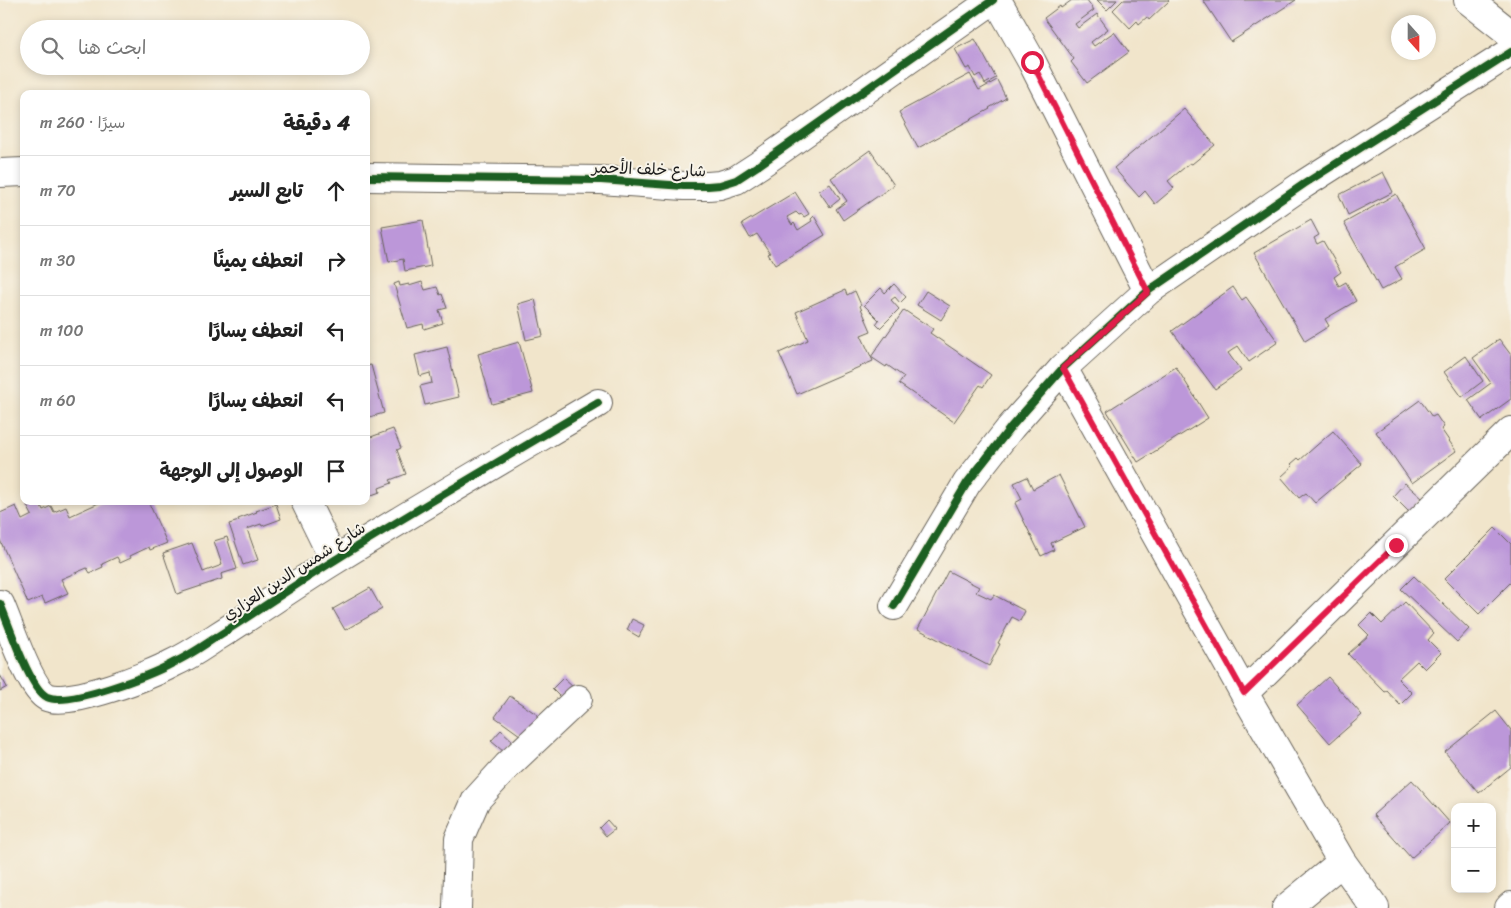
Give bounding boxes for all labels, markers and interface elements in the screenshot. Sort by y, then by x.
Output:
north arrow [1391,15,1436,60]
search box [20,20,370,75]
text: ابحث هنا [78,31,146,64]
icon: search [38,34,66,62]
route start [1021,51,1044,74]
text: 4 دقيقة [283,104,350,142]
text: سيرًا · 260 m [40,108,125,137]
street label: شارع خلف الأحمر [589,152,707,185]
text: تابع السير [230,174,303,207]
text: 70 m [40,176,76,205]
icon: ahead [322,177,350,205]
text: انعطف يمينًا [213,244,303,277]
text: 30 m [40,246,75,275]
icon: right [322,247,350,275]
text: انعطف يسارًا [208,314,303,347]
text: 100 m [40,316,84,345]
icon: left [322,317,350,345]
text: انعطف يسارًا [208,384,303,417]
text: 60 m [40,386,76,415]
icon: left [322,387,350,415]
text: الوصول إلى الوجهة [160,454,303,487]
icon: arrive [322,457,350,485]
street label: شارع شمس الدين العزاري [217,514,371,628]
route end [1385,534,1408,557]
map controls [1451,803,1496,893]
button: + [1451,803,1496,848]
button: − [1451,848,1496,893]

